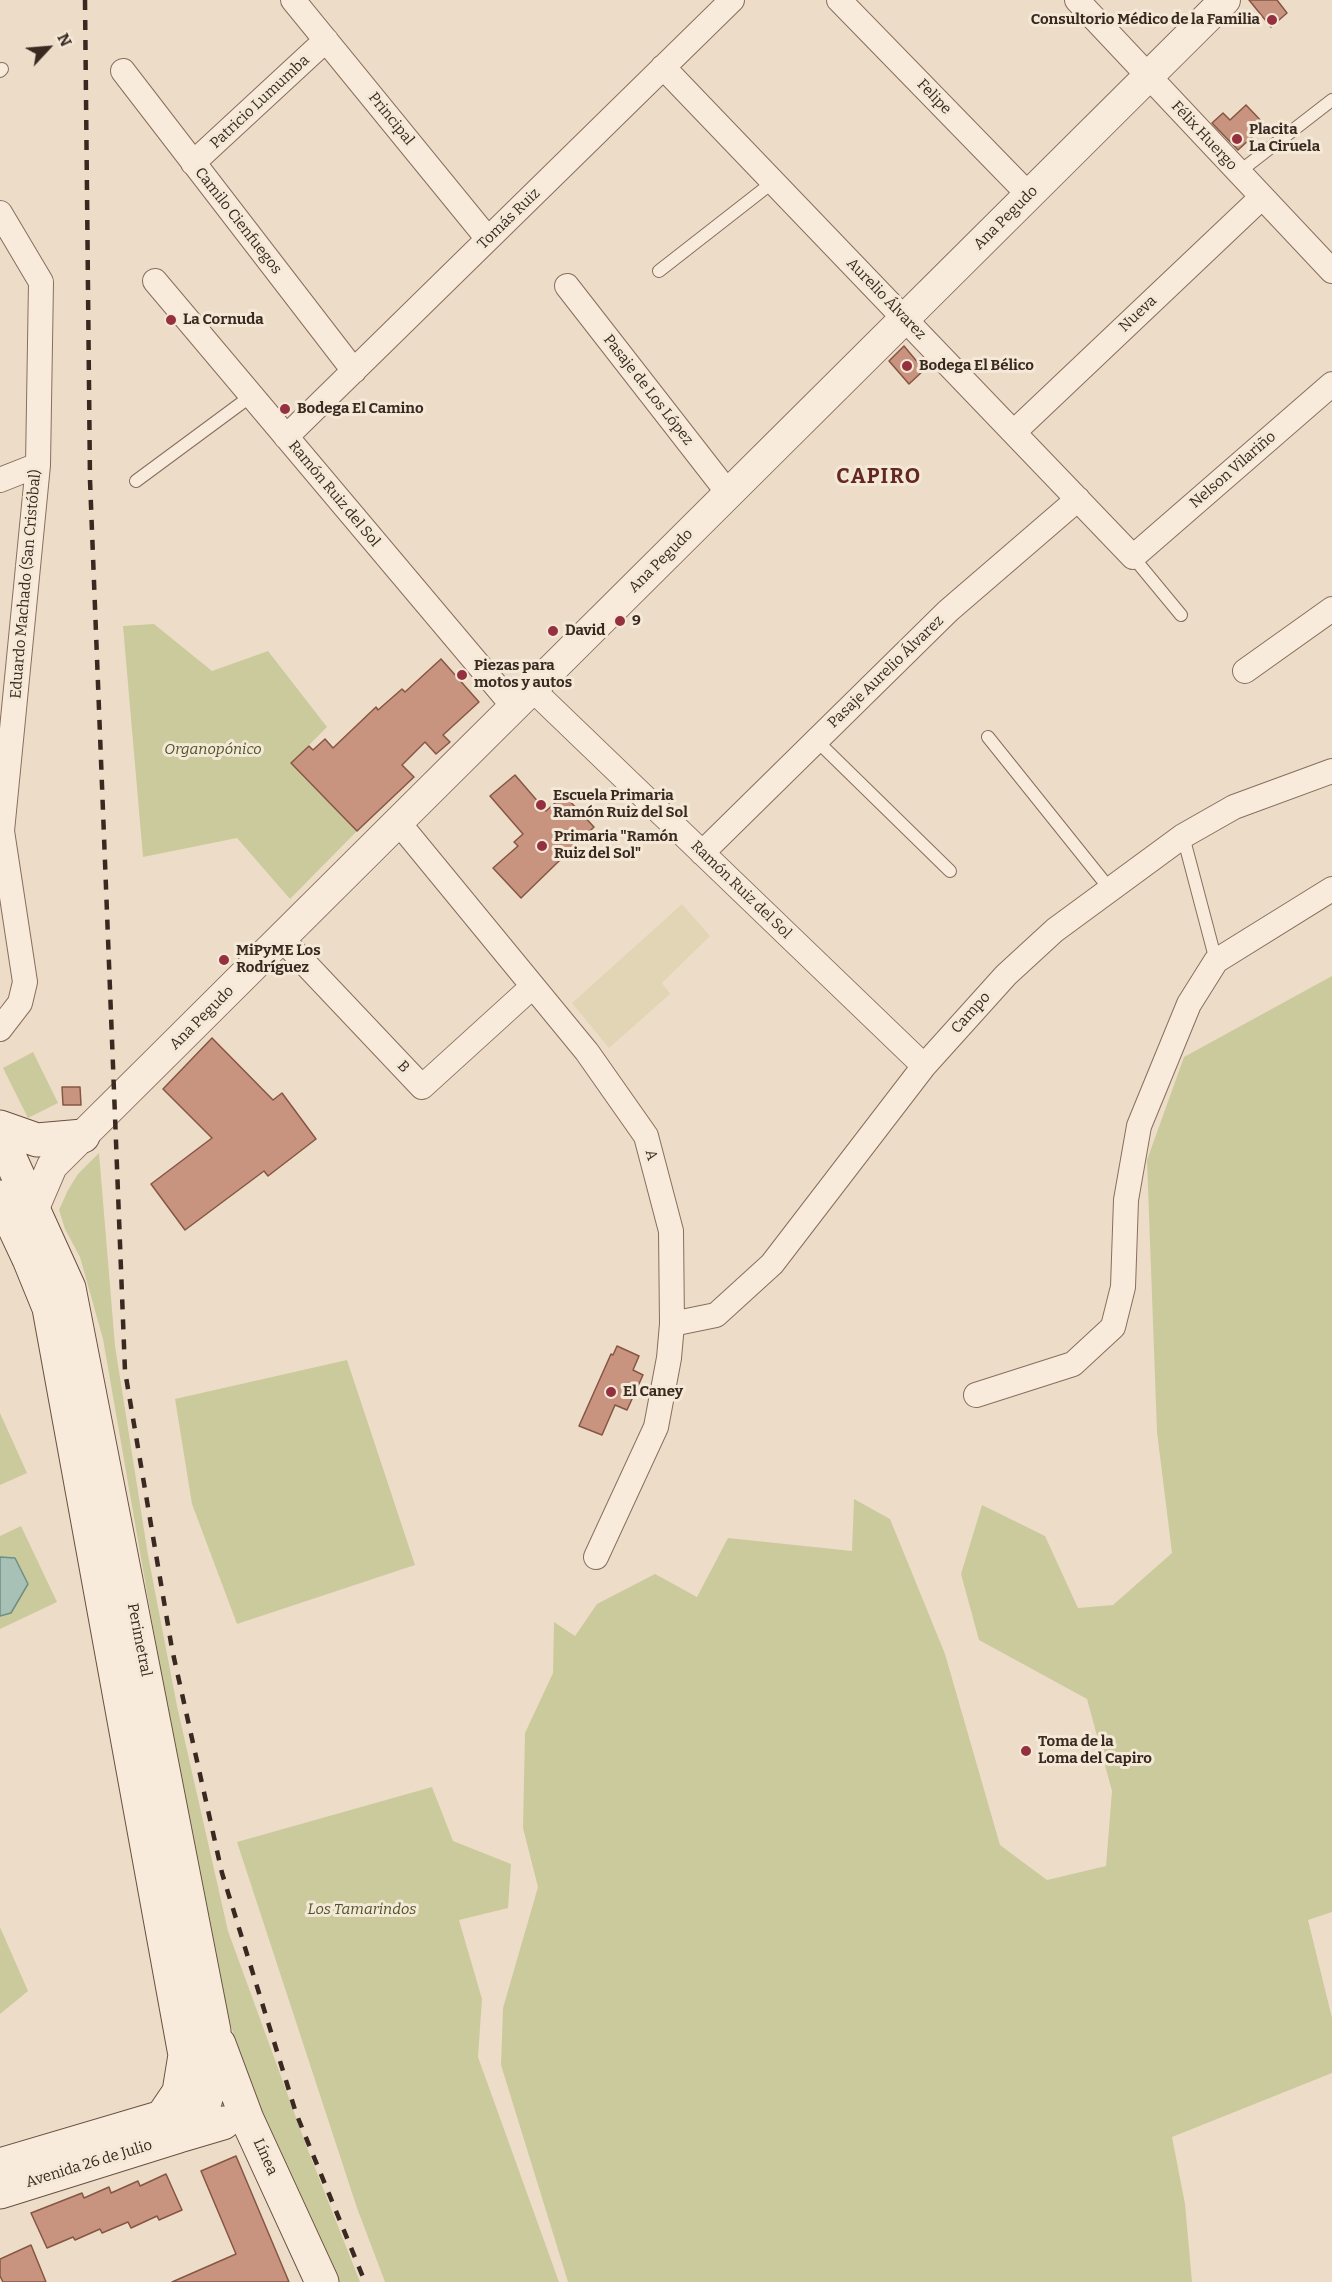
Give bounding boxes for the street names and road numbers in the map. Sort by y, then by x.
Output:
street label: Patricio Lumumba [207,51,313,153]
street label: Felipe [913,76,955,118]
street label: Principal [364,89,418,149]
street label: Félix Huergo [1167,98,1241,174]
street label: Camilo Cienfuegos [191,164,285,278]
street label: Ana Pegudo [970,182,1042,254]
street label: Tomás Ruiz [474,185,544,253]
street label: Aurelio Álvarez [843,254,929,344]
street label: Nueva [1115,292,1161,336]
street label: Pasaje de Los López [599,331,697,449]
street label: Nelson Vilariño [1186,428,1280,512]
street label: Ramón Ruiz del Sol [284,437,384,551]
street label: Eduardo Machado (San Cristóbal) [7,469,45,699]
street label: Ana Pegudo [625,525,697,597]
street label: Pasaje Aurelio Álvarez [824,612,948,732]
street label: Ramón Ruiz del Sol [687,837,795,943]
street label: Ana Pegudo [166,982,238,1054]
street label: Campo [948,989,994,1037]
street label: B [393,1057,413,1077]
street label: A [641,1148,661,1162]
street label: Perimetral [123,1602,155,1678]
street label: Avenida 26 de Julio [24,2136,154,2192]
street label: Línea [249,2136,281,2178]

